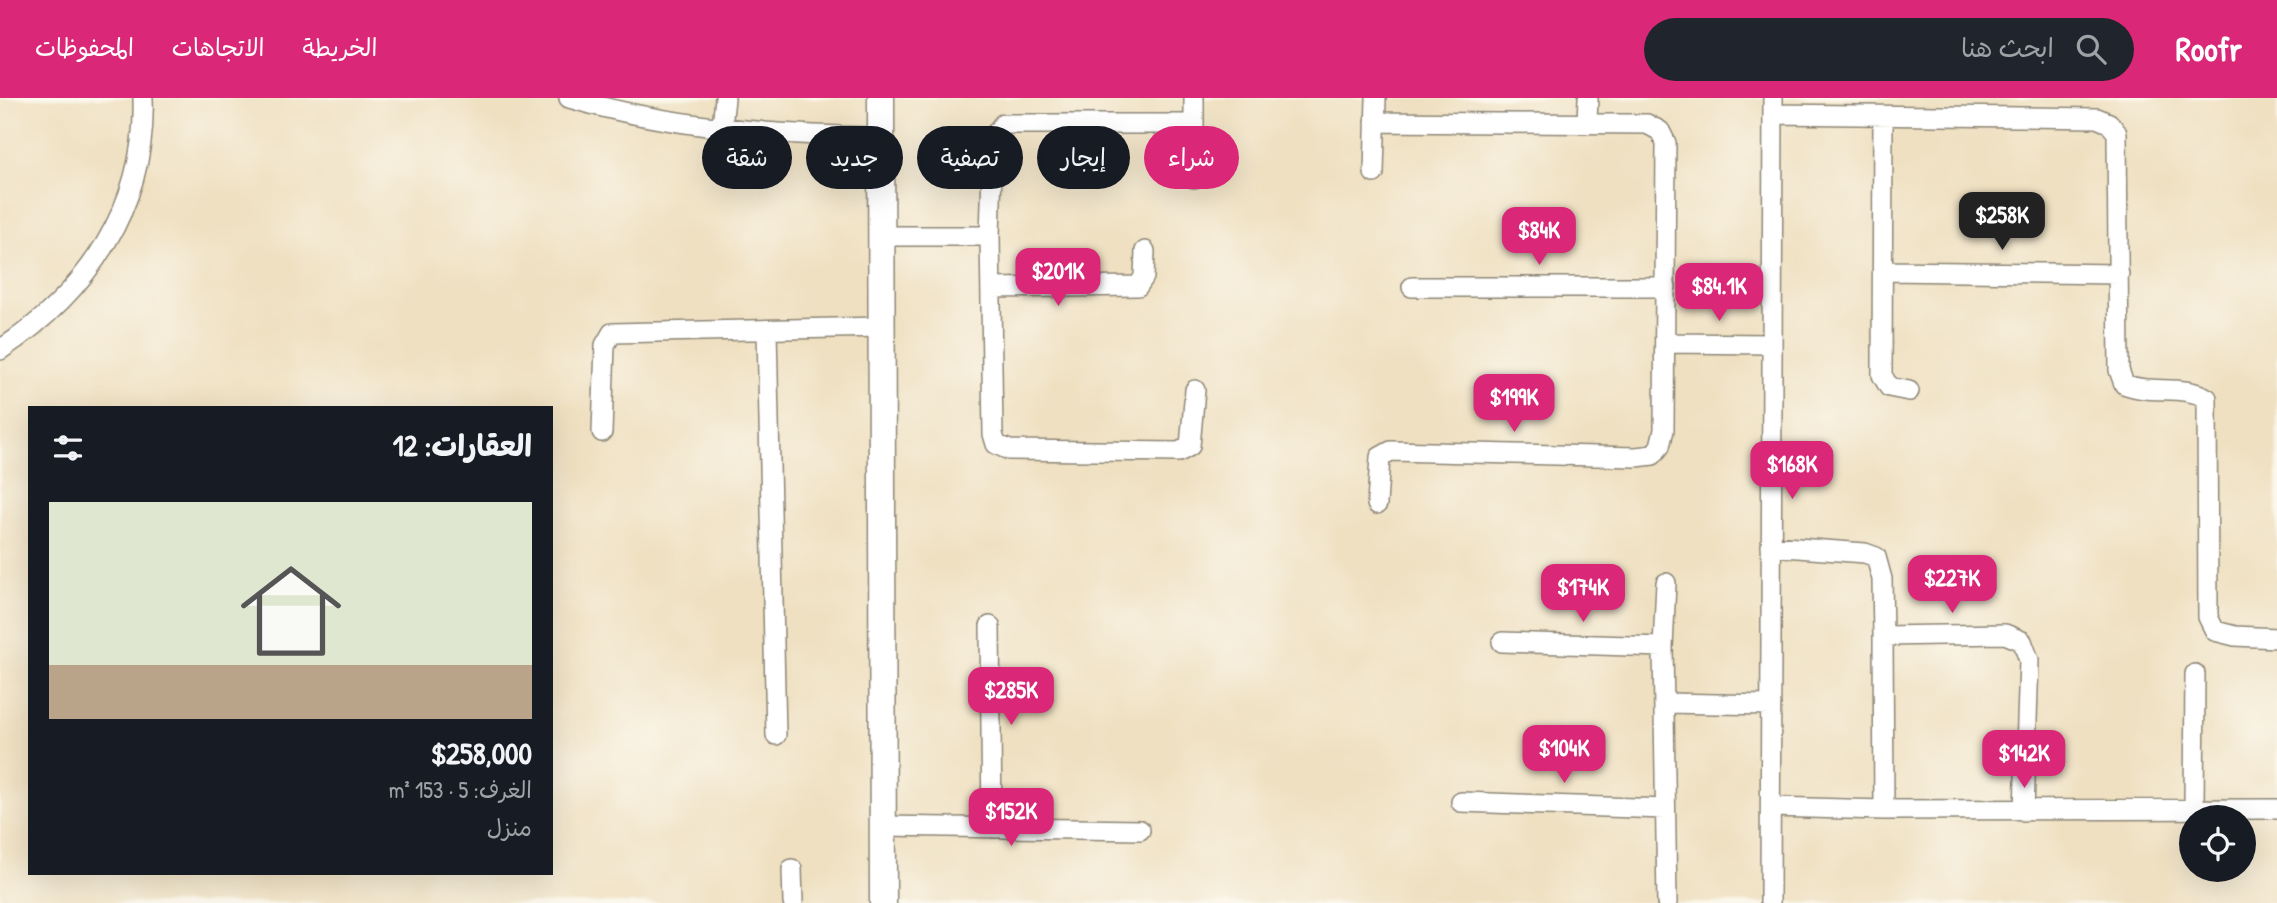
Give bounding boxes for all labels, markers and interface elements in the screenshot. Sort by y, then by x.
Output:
search box [1644,18,2134,81]
text: Roofr [2176,27,2242,71]
text: ابحث هنا [1961,30,2054,65]
icon: search [2072,30,2110,68]
text: المحفوظات [35,31,134,63]
text: الاتجاهات [172,31,265,63]
text: الخريطة [303,31,377,63]
chip: شقة [702,126,792,189]
chip: جديد [806,126,903,189]
chip: تصفية [917,126,1023,189]
chip: إيجار [1037,126,1130,189]
chip: شراء [1144,126,1239,189]
pin: $258K [1953,192,2051,252]
text: $258K [1975,199,2029,230]
pin: $84K [1498,208,1580,267]
text: $84K [1518,214,1560,245]
pin: $201K [1009,248,1107,308]
text: $201K [1031,255,1085,286]
pin: $84.1K [1662,264,1776,323]
text: $84.1K [1691,270,1747,301]
pin: $199K [1465,374,1563,434]
text: $199K [1490,381,1538,412]
text: العقارات: 12 [393,425,532,465]
icon: filters [49,429,87,467]
pin: $168K [1743,442,1841,501]
text: $168K [1766,448,1818,479]
icon: home [228,548,354,674]
pin: $227K [1903,556,2001,615]
text: $227K [1924,562,1980,593]
pin: $174K [1534,564,1632,624]
text: $174K [1557,571,1609,602]
pin: $285K [962,668,1060,727]
text: $285K [984,674,1038,705]
pin: $104K [1515,726,1613,785]
pin: $142K [1975,730,2073,790]
text: $104K [1539,732,1589,763]
text: $258,000 [431,733,532,773]
text: $142K [1998,737,2050,768]
text: الغرف: 5 · 153 m² [389,774,532,805]
pin: $152K [962,788,1060,848]
text: $152K [985,795,1037,826]
map controls [2179,805,2256,882]
button: locate [2179,805,2256,882]
text: منزل [487,812,532,843]

